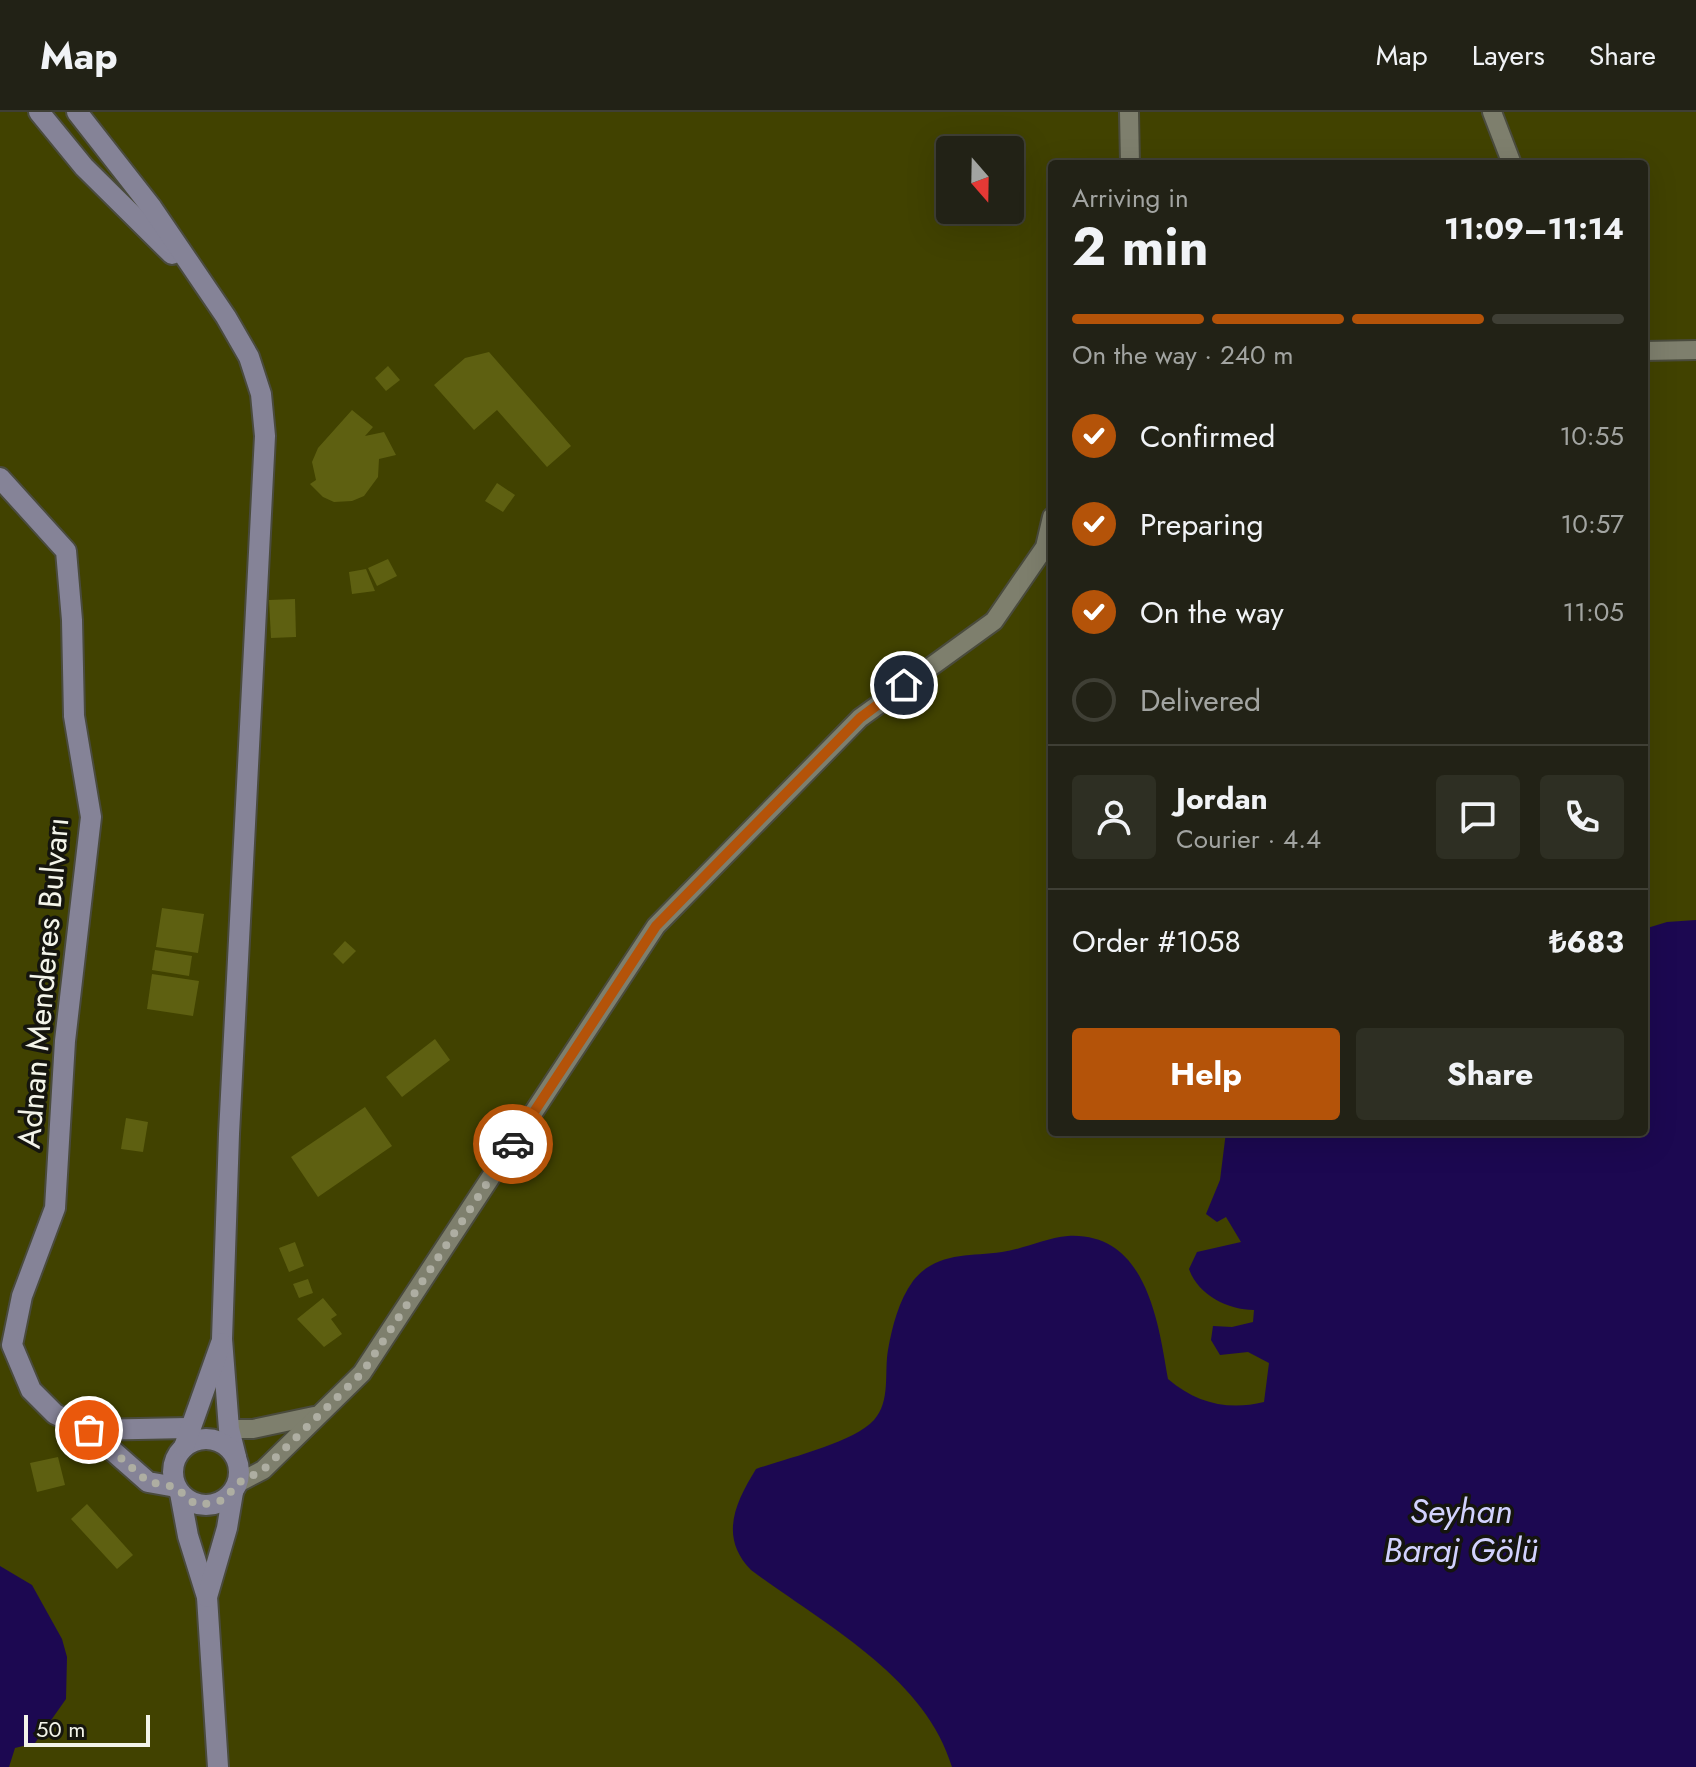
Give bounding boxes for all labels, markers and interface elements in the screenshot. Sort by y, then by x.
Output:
text: Map [40,28,118,83]
text: Map [1376,35,1428,76]
text: Layers [1472,35,1545,76]
text: Share [1589,35,1656,76]
north arrow [936,136,1024,224]
map controls [936,136,1024,224]
text: Arriving in [1072,179,1189,217]
text: 11:09–11:14 [1444,207,1624,250]
text: 2 min [1072,209,1209,285]
text: On the way · 240 m [1072,336,1294,374]
icon: check [1072,414,1116,458]
text: Confirmed [1140,415,1275,458]
text: 10:55 [1560,417,1624,455]
icon: check [1072,502,1116,546]
text: Preparing [1140,503,1264,546]
text: 10:57 [1561,505,1624,543]
icon: check [1072,590,1116,634]
text: On the way [1140,591,1284,634]
text: 11:05 [1563,593,1624,631]
pin [870,651,938,719]
icon: home [882,663,926,707]
text: Delivered [1140,679,1261,722]
button: person [1072,775,1156,859]
button: chat [1436,775,1520,859]
button: phone [1540,775,1624,859]
text: Jordan [1176,777,1268,820]
street label: Adnan Menderes Bulvarı [6,816,80,1150]
text: Courier · 4.4 [1176,820,1321,858]
text: Order #1058 [1072,920,1241,963]
text: ₺683 [1549,920,1624,963]
button: Help [1072,1028,1340,1120]
button: Share [1356,1028,1624,1120]
courier [473,1104,553,1184]
icon: car [491,1122,535,1166]
pin [55,1396,123,1464]
icon: bag [67,1408,111,1452]
water label: Seyhan Baraj Gölü [1384,1487,1538,1575]
scale bar [24,1711,150,1747]
text: 50 m [36,1713,85,1745]

